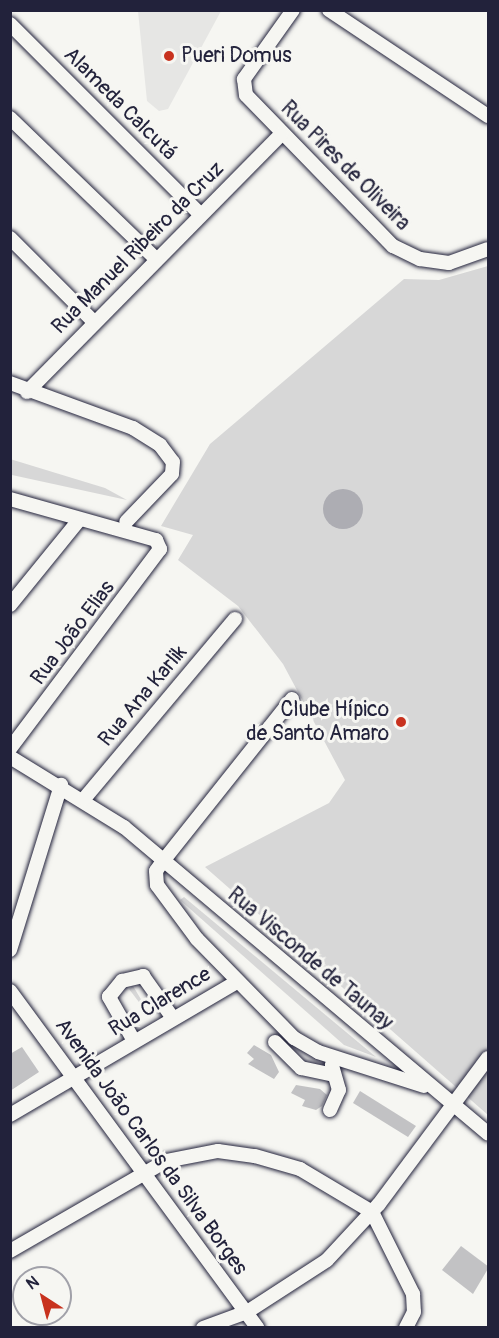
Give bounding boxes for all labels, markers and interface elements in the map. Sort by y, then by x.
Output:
street label: Alameda Calcutá [58,42,182,166]
place label: Pueri Domus [181,43,292,69]
marker: Pueri Domus [162,49,176,63]
street label: Rua Pires de Oliveira [275,96,415,236]
street label: Rua Manuel Ribeiro da Cruz [47,157,229,339]
street label: Rua João Elias [26,576,120,690]
street label: Rua Ana Karlik [93,640,193,752]
place label: Clube Hípico de Santo Amaro [246,697,389,747]
marker: Clube Hípico de Santo Amaro [394,715,408,729]
street label: Rua Visconde de Taunay [222,882,398,1036]
street label: Rua Clarence [104,962,216,1042]
street label: Avenida João Carlos da Silva Borges [49,1014,253,1280]
north arrow [12,1266,72,1326]
text: N [22,1272,43,1294]

